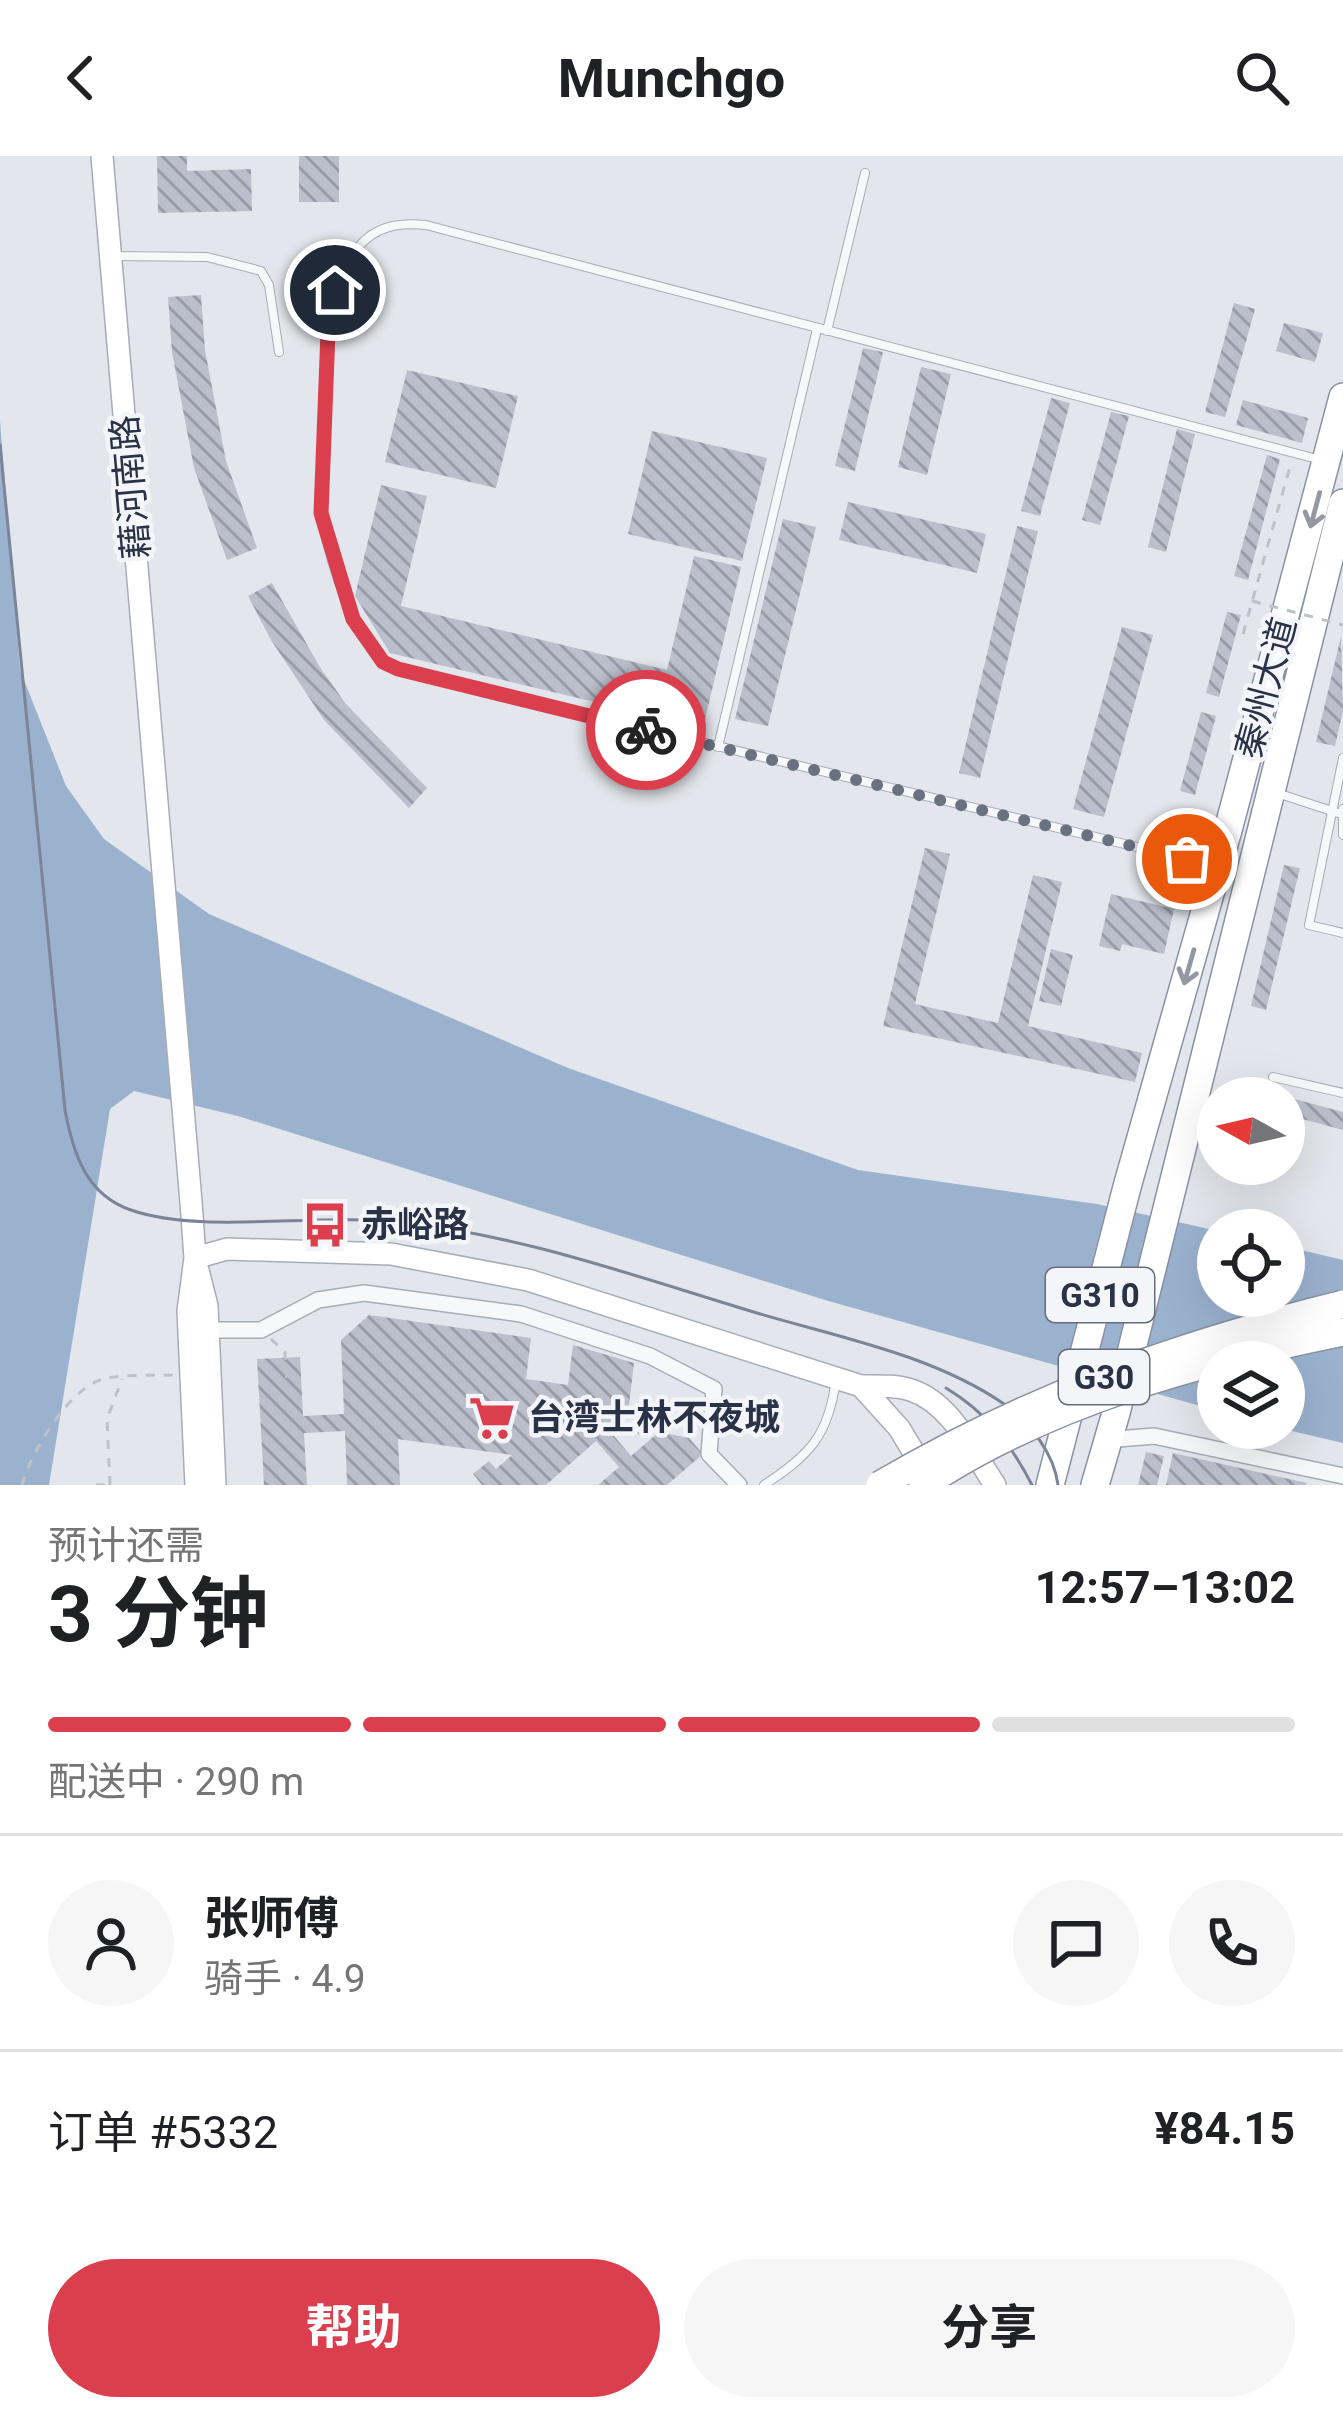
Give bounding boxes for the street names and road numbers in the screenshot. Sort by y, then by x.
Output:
street label: 藉河南路 [104,413,158,561]
street label: 秦州大道 [1227,613,1305,763]
road number: G310 [1046,1268,1154,1322]
road number: G30 [1059,1350,1149,1404]

